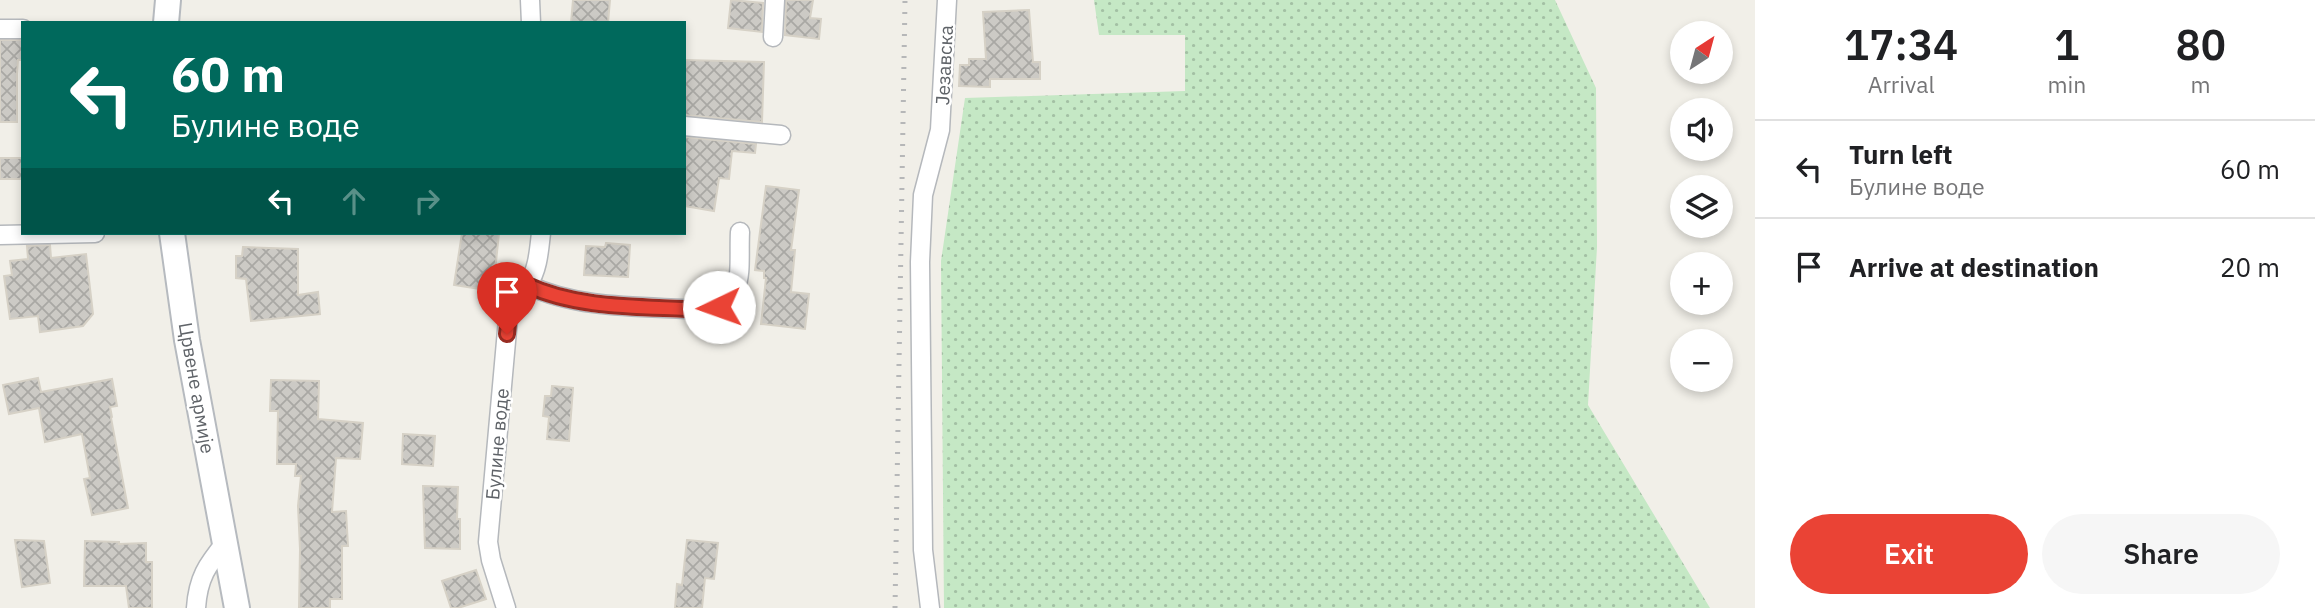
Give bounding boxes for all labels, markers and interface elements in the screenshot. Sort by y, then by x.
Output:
text: 17:34 [1844,17,1958,72]
text: 1 [2054,17,2079,72]
text: 80 [2175,17,2226,72]
north arrow [1670,21,1732,84]
map controls [1670,21,1733,392]
street label: Језавска [930,24,958,106]
text: 60 m [171,42,285,105]
icon: left [56,49,147,140]
text: Arrival [1868,69,1935,99]
text: min [2047,69,2086,99]
text: m [2191,69,2211,99]
button: sound [1670,98,1733,161]
text: Булине воде [171,104,360,146]
text: Turn left [1849,137,1952,171]
icon: left [1790,150,1828,188]
text: 60 m [2220,152,2280,186]
text: Булине воде [1849,171,1985,201]
button: layers [1670,175,1733,238]
icon: left [262,182,300,220]
icon: ahead [335,182,373,220]
icon: right [408,182,446,220]
icon: arrive [1790,248,1828,286]
text: Arrive at destination [1849,250,2099,284]
text: 20 m [2220,250,2280,284]
button: + [1670,252,1733,315]
pin [477,262,537,334]
position arrow [682,270,756,344]
icon: arrive [488,273,526,311]
street label: Црвене армије [174,321,220,455]
button: − [1670,329,1733,392]
street label: Булине воде [480,387,514,501]
button: Exit [1790,514,2028,594]
button: Share [2042,514,2280,594]

